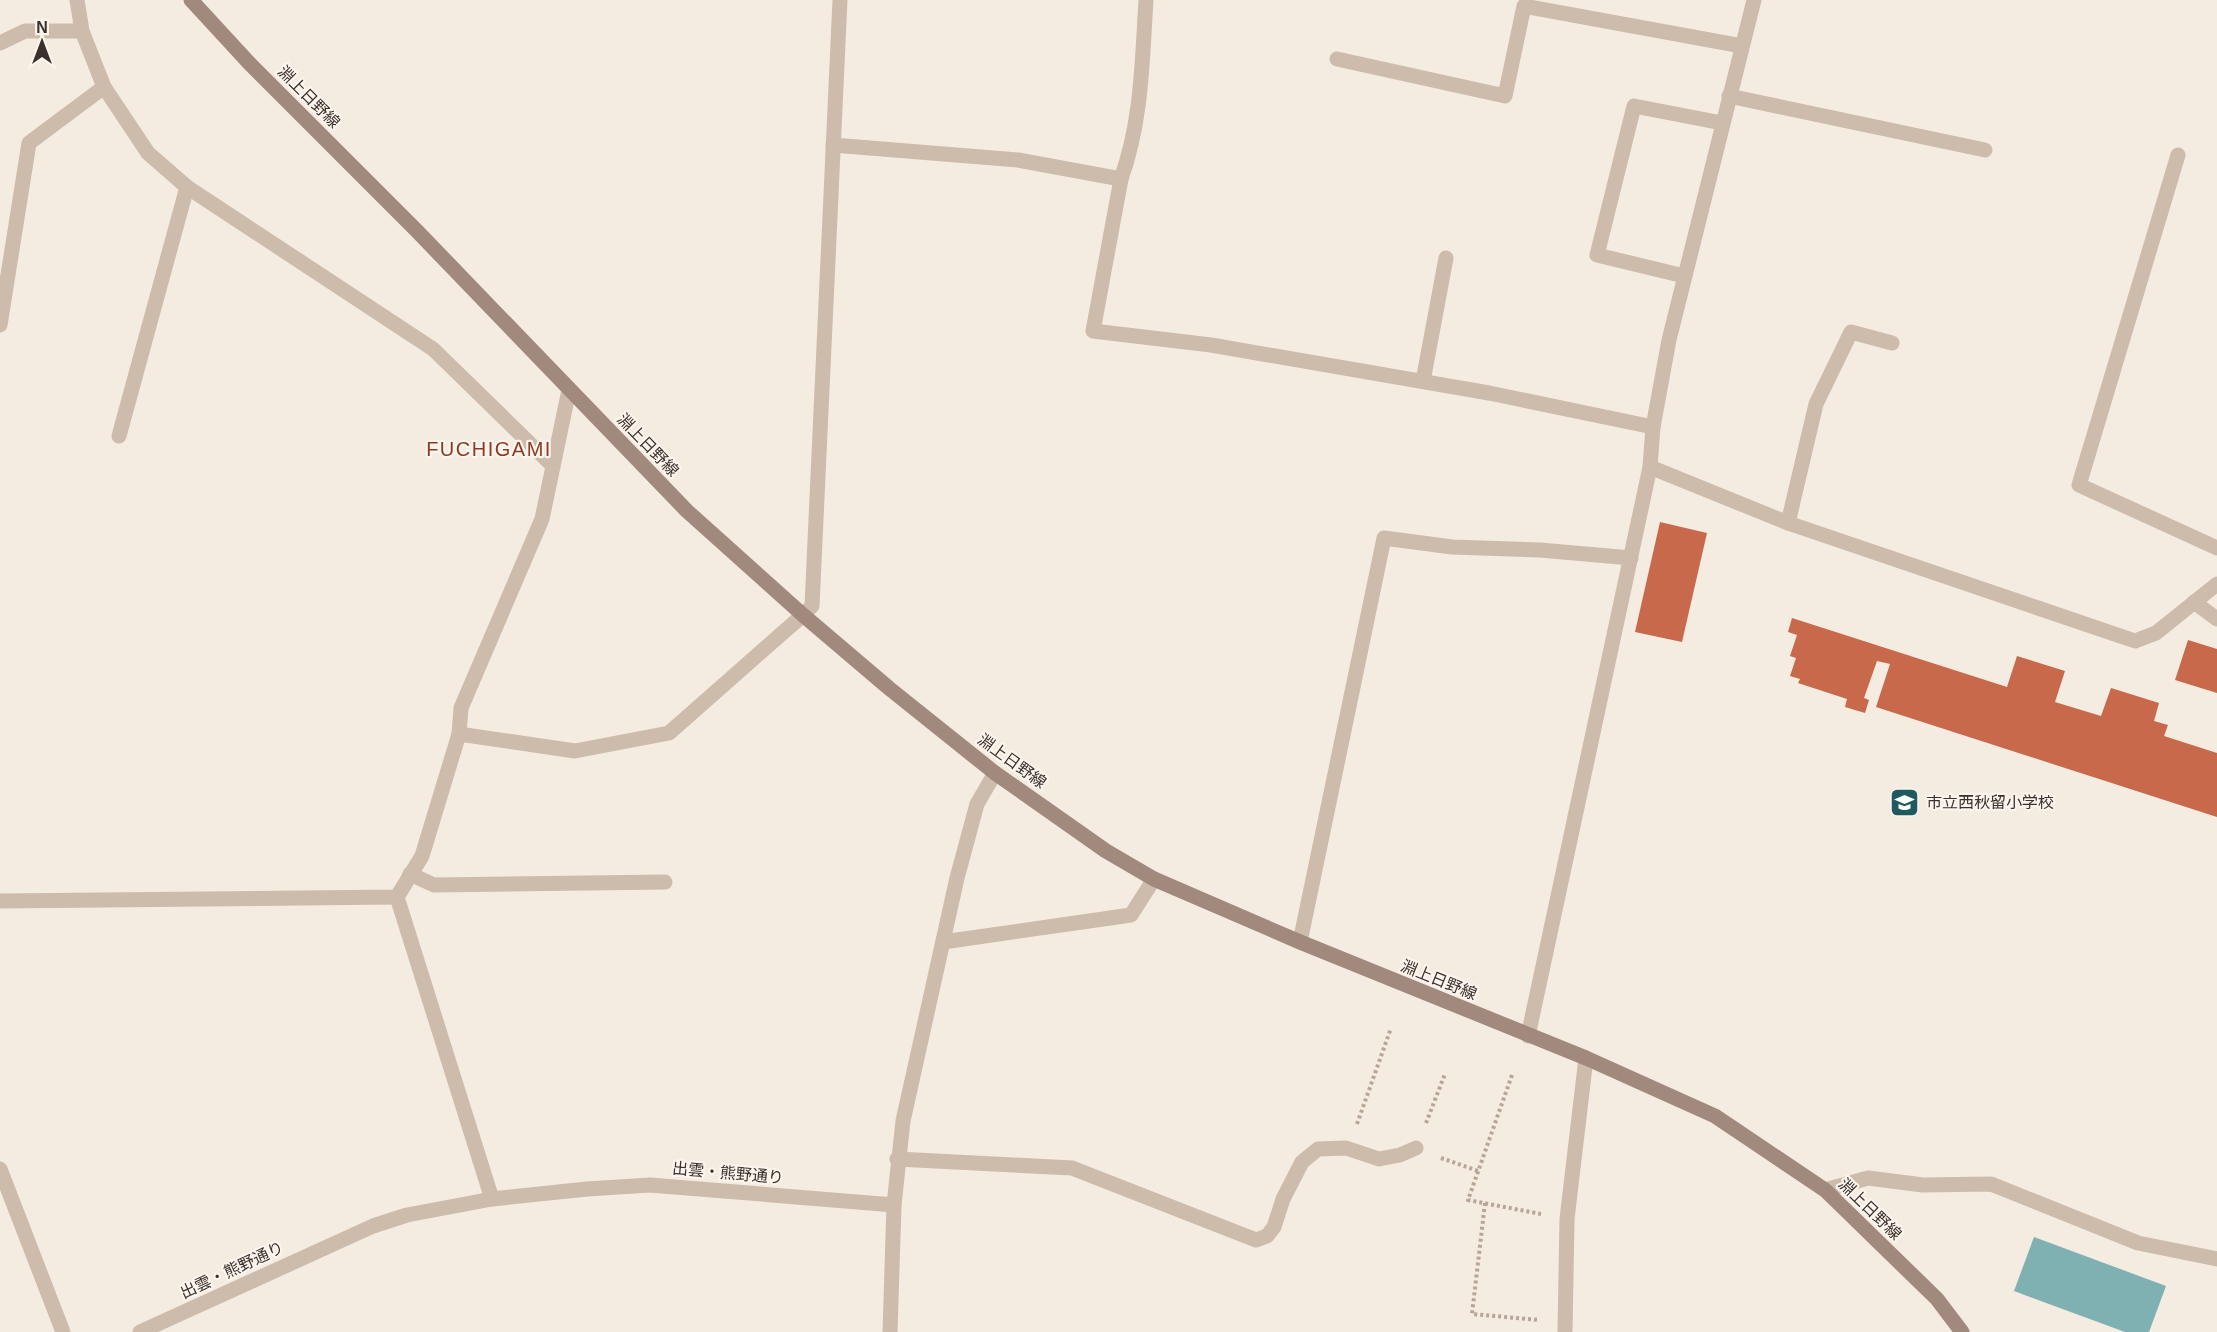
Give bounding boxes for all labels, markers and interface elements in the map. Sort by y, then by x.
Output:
north arrow [12,12,72,72]
text: N [36,19,48,36]
street label: 淵上日野線 [275,63,343,131]
street label: 淵上日野線 [614,410,682,480]
district label: FUCHIGAMI [426,438,552,460]
street label: 淵上日野線 [975,731,1049,791]
school or university icon: 市立西秋留小学校 [1889,786,1921,818]
place label: 市立西秋留小学校 [1926,794,2054,811]
street label: 淵上日野線 [1399,957,1479,1003]
street label: 出雲・熊野通り [671,1160,785,1186]
street label: 淵上日野線 [1835,1175,1905,1243]
street label: 出雲・熊野通り [178,1239,286,1301]

